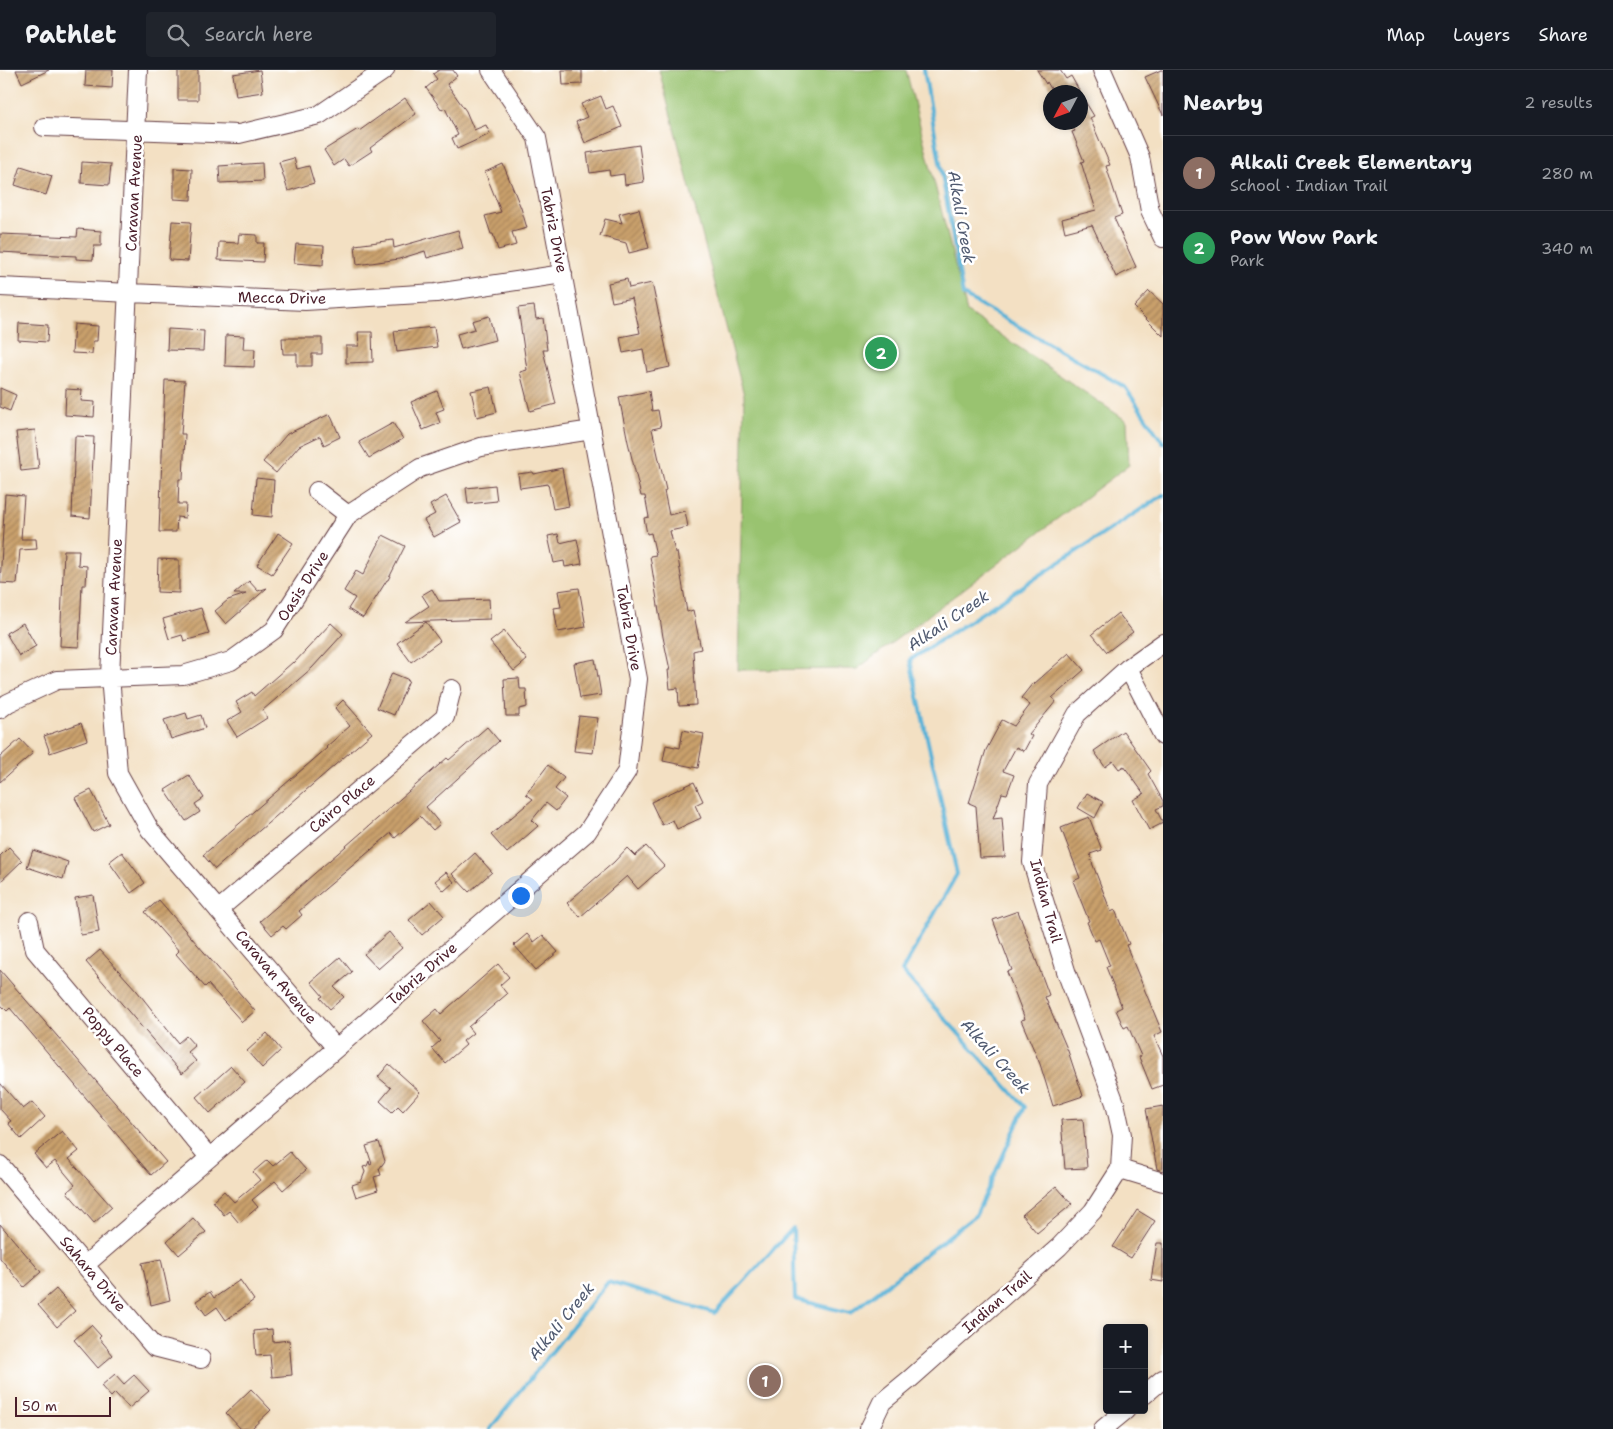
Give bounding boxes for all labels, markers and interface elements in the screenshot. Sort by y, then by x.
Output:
search box [146,12,496,57]
text: Pathlet [25,19,116,51]
icon: search [164,21,192,49]
text: Search here [204,22,313,47]
text: Map [1387,23,1425,47]
text: Layers [1453,23,1510,47]
text: Share [1538,23,1588,47]
north arrow [1043,85,1088,130]
text: Nearby [1183,89,1263,117]
text: 2 results [1524,92,1593,113]
street label: Caravan Avenue [121,134,147,252]
text: Alkali Creek Elementary [1230,150,1472,175]
text: 1 [1195,163,1203,184]
text: 280 m [1541,163,1593,184]
water label: Alkali Creek [943,169,980,265]
text: School · Indian Trail [1230,175,1388,196]
street label: Tabriz Drive [536,185,572,275]
text: Pow Wow Park [1230,225,1378,250]
text: 2 [1193,238,1205,259]
text: 340 m [1541,238,1593,259]
text: Park [1230,250,1264,271]
street label: Mecca Drive [238,287,326,309]
pin: 2 [865,334,897,372]
street label: Caravan Avenue [101,538,127,656]
street label: Oasis Drive [273,547,333,625]
street label: Tabriz Drive [612,584,646,672]
water label: Alkali Creek [903,585,993,655]
street label: Cairo Place [305,770,379,838]
street label: Indian Trail [1025,857,1067,946]
your location [508,883,534,909]
street label: Caravan Avenue [231,926,321,1028]
street label: Tabriz Drive [383,938,461,1010]
street label: Poppy Place [78,1003,148,1081]
water label: Alkali Creek [956,1014,1035,1098]
street label: Sahara Drive [55,1232,131,1316]
street label: Indian Trail [958,1266,1036,1338]
water label: Alkali Creek [524,1278,599,1364]
map controls [1103,1324,1148,1414]
button: + [1103,1324,1148,1369]
pin: 1 [749,1362,781,1400]
button: − [1103,1369,1148,1414]
scale bar [15,1394,111,1417]
text: 50 m [22,1397,57,1415]

